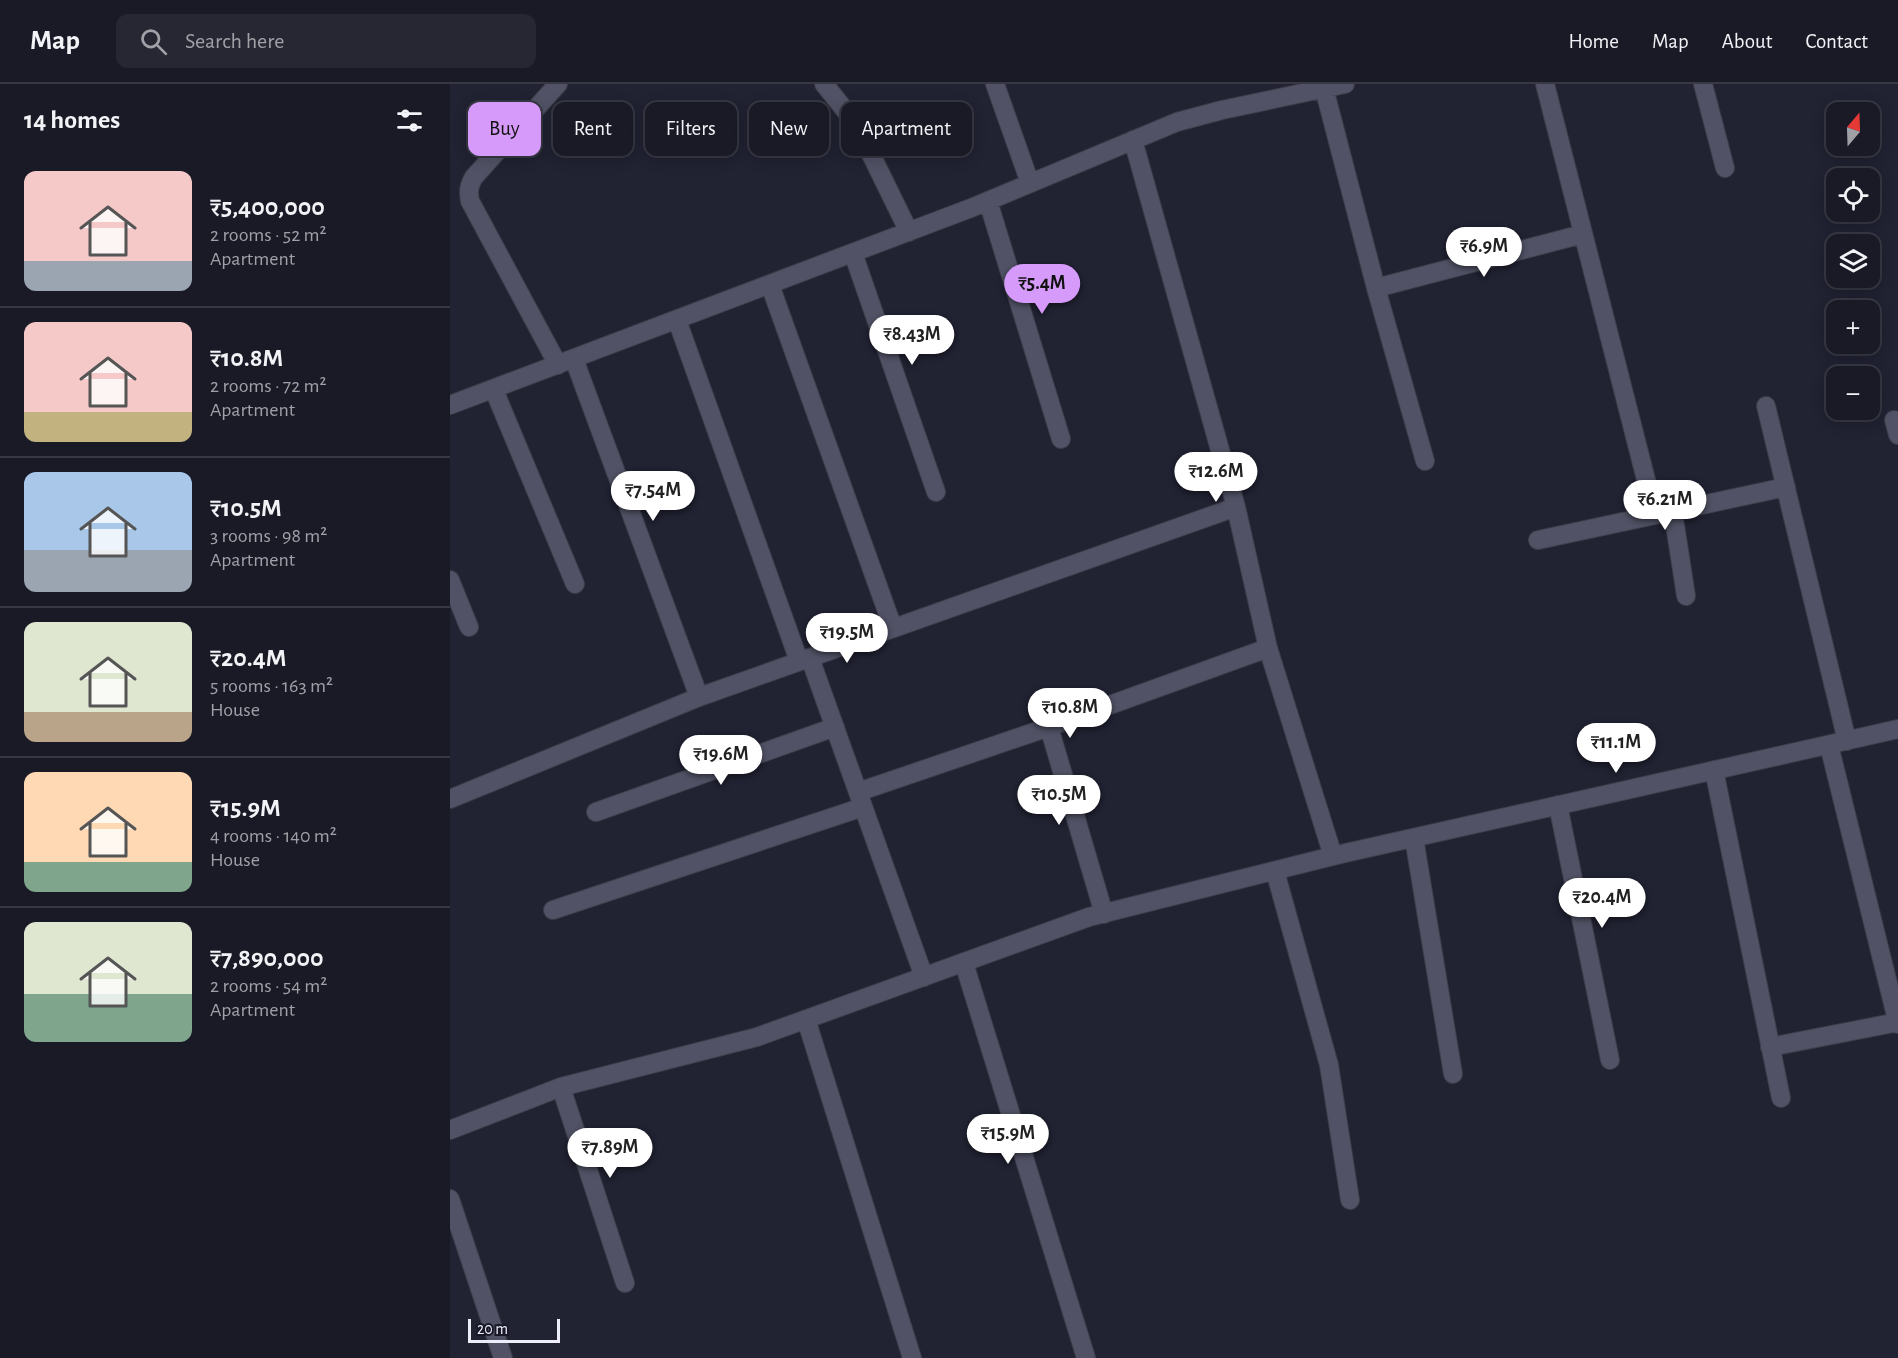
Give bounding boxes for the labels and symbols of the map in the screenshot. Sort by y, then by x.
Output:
north arrow [1826,102,1880,156]
pin: ₹6.9M [1442,227,1526,278]
pin: ₹5.4M [1000,264,1084,315]
pin: ₹8.43M [863,315,961,366]
pin: ₹12.6M [1167,452,1265,503]
pin: ₹7.54M [604,471,702,522]
pin: ₹6.21M [1616,480,1714,531]
pin: ₹19.5M [798,613,896,664]
pin: ₹10.8M [1021,688,1119,739]
pin: ₹11.1M [1567,723,1665,774]
pin: ₹19.6M [672,735,770,786]
pin: ₹10.5M [1010,775,1108,826]
pin: ₹20.4M [1553,878,1651,929]
pin: ₹15.9M [959,1114,1057,1165]
pin: ₹7.89M [561,1128,659,1179]
scale bar [468,1316,560,1344]

